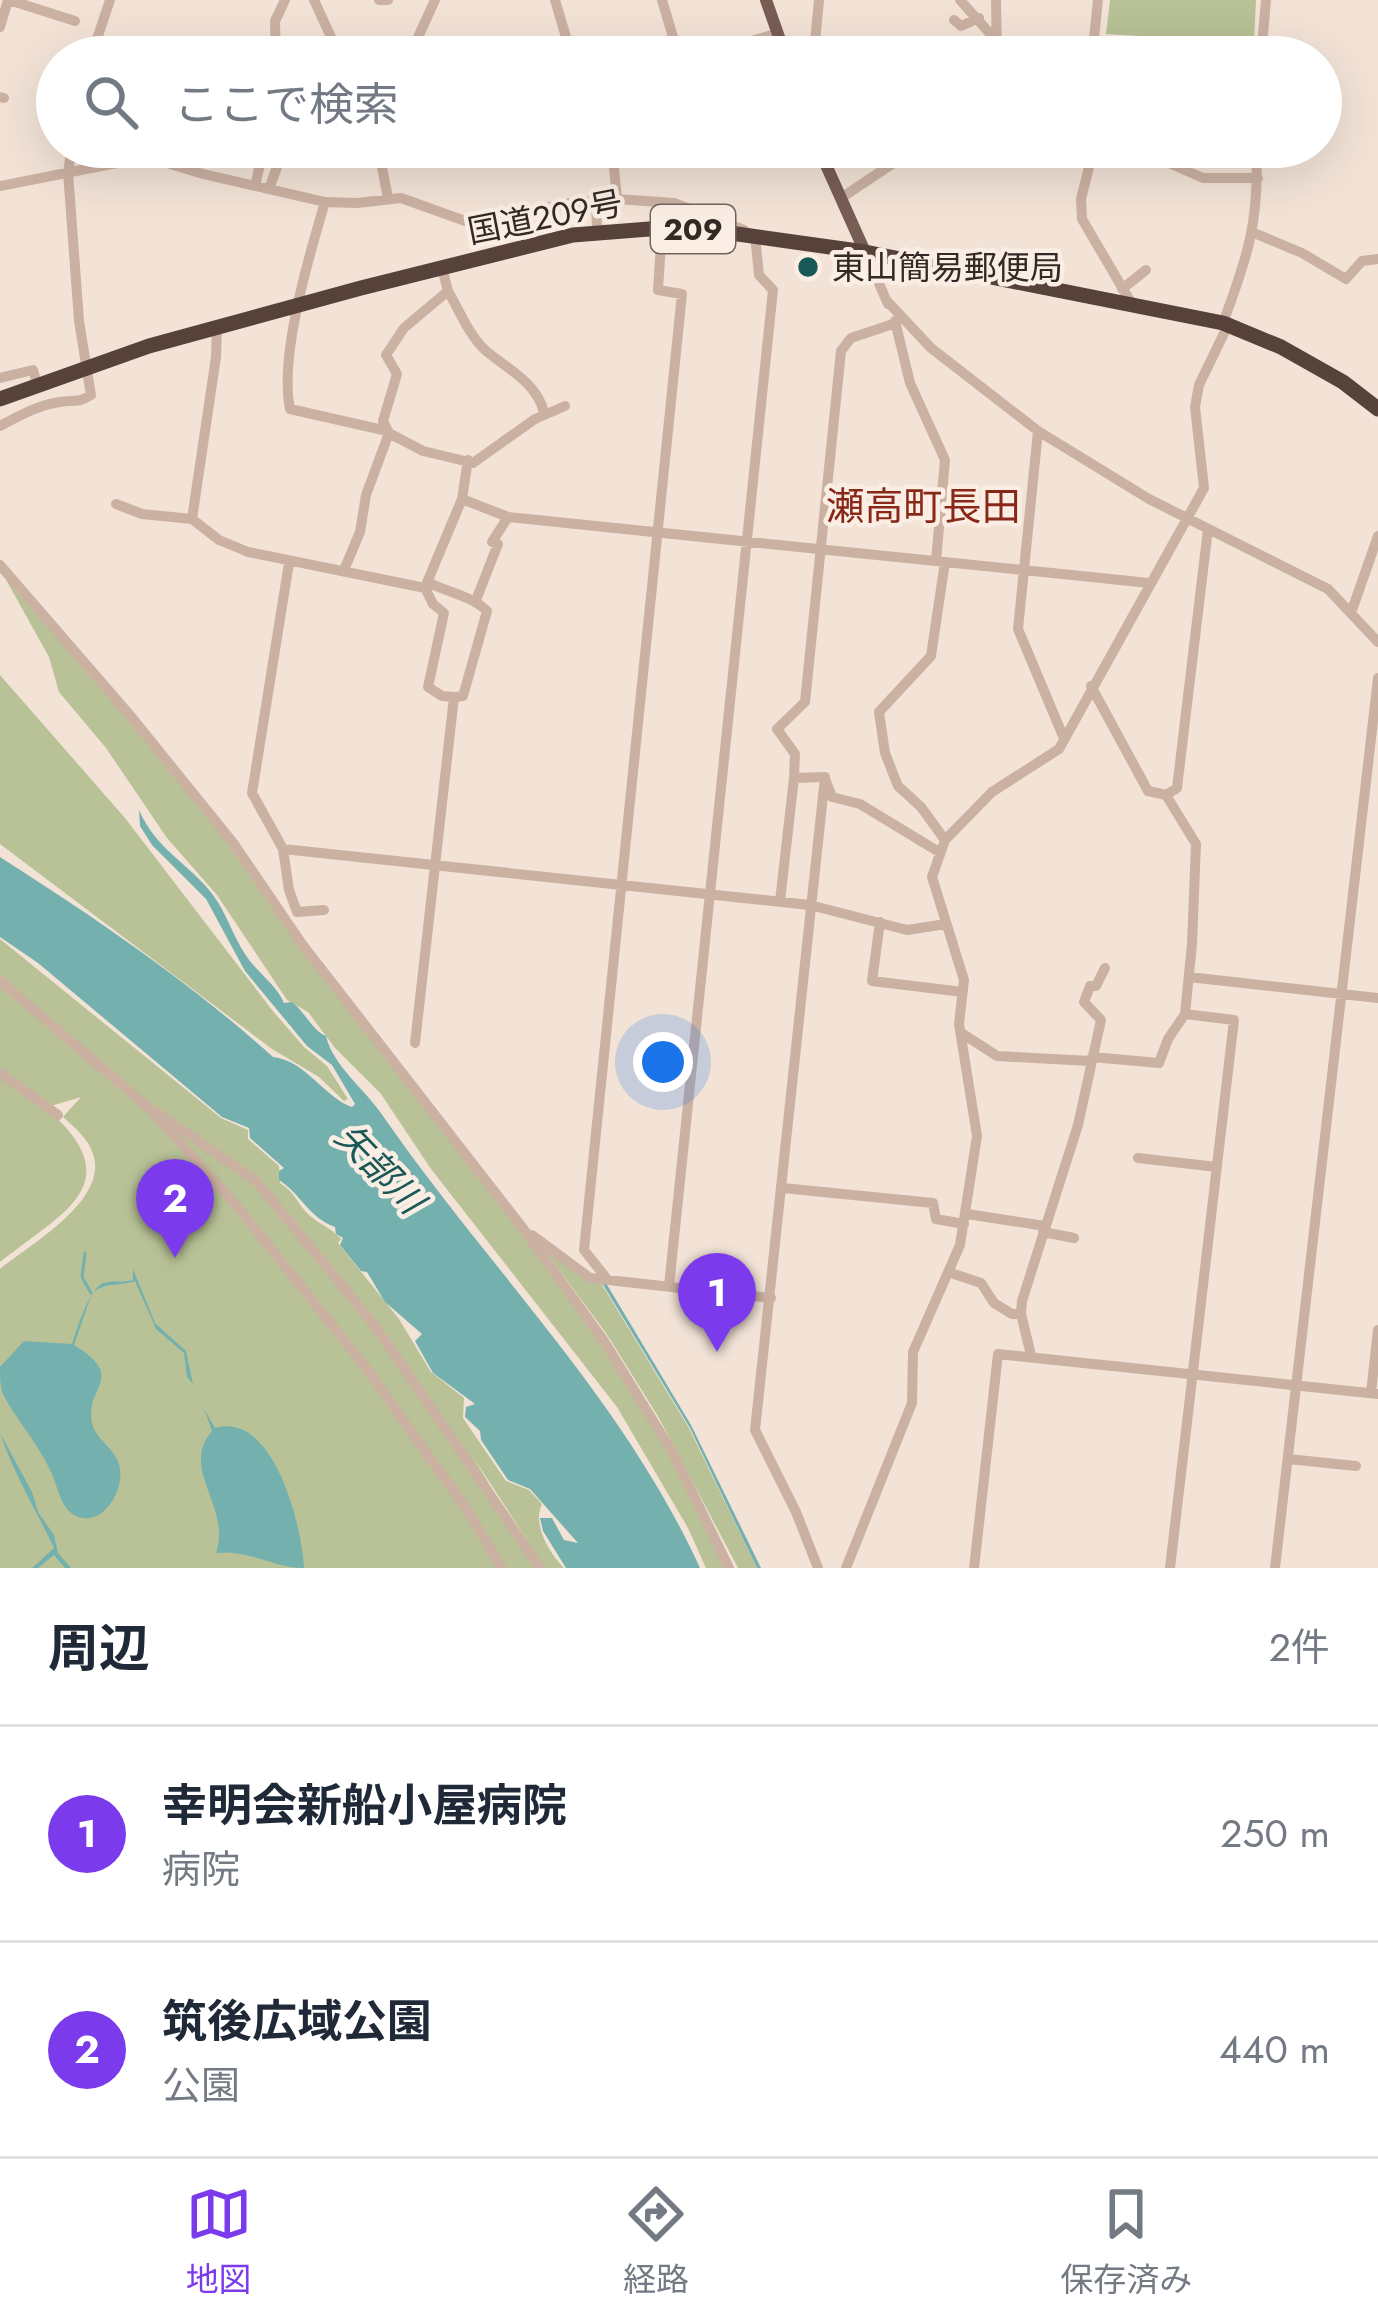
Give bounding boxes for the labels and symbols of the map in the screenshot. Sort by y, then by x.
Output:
street label: 国道209号 [464,179,626,255]
road number: 209 [651,205,735,253]
place label: 東山簡易郵便局 [832,244,1063,291]
marker: 東山簡易郵便局 [795,254,821,280]
district label: 瀬高町長田 [825,478,1021,535]
your location [633,1032,693,1092]
water label: 矢部川 [324,1111,439,1228]
pin: 2 [136,1159,214,1258]
pin: 1 [678,1253,756,1352]

